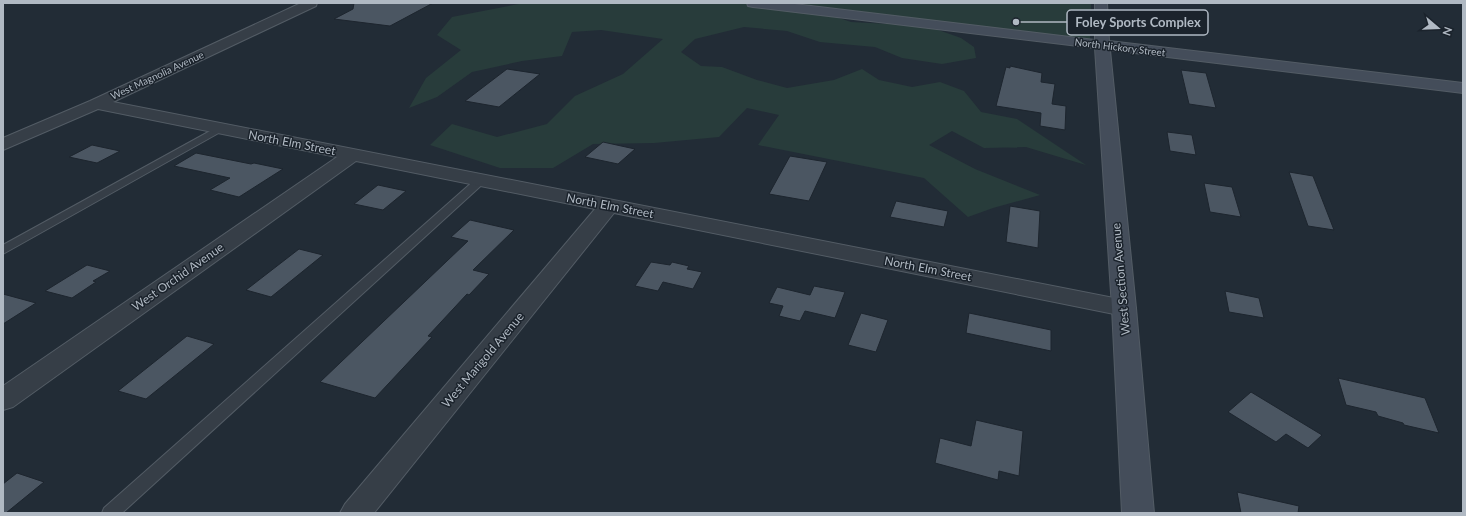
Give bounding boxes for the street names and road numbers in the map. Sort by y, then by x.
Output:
street label: North Hickory Street [1074,35,1166,59]
street label: West Magnolia Avenue [109,48,205,102]
street label: North Elm Street [247,127,338,158]
street label: North Elm Street [565,190,656,221]
street label: West Section Avenue [1108,222,1133,336]
street label: West Orchid Avenue [129,239,227,314]
street label: North Elm Street [883,253,974,284]
street label: West Marigold Avenue [438,309,527,410]

